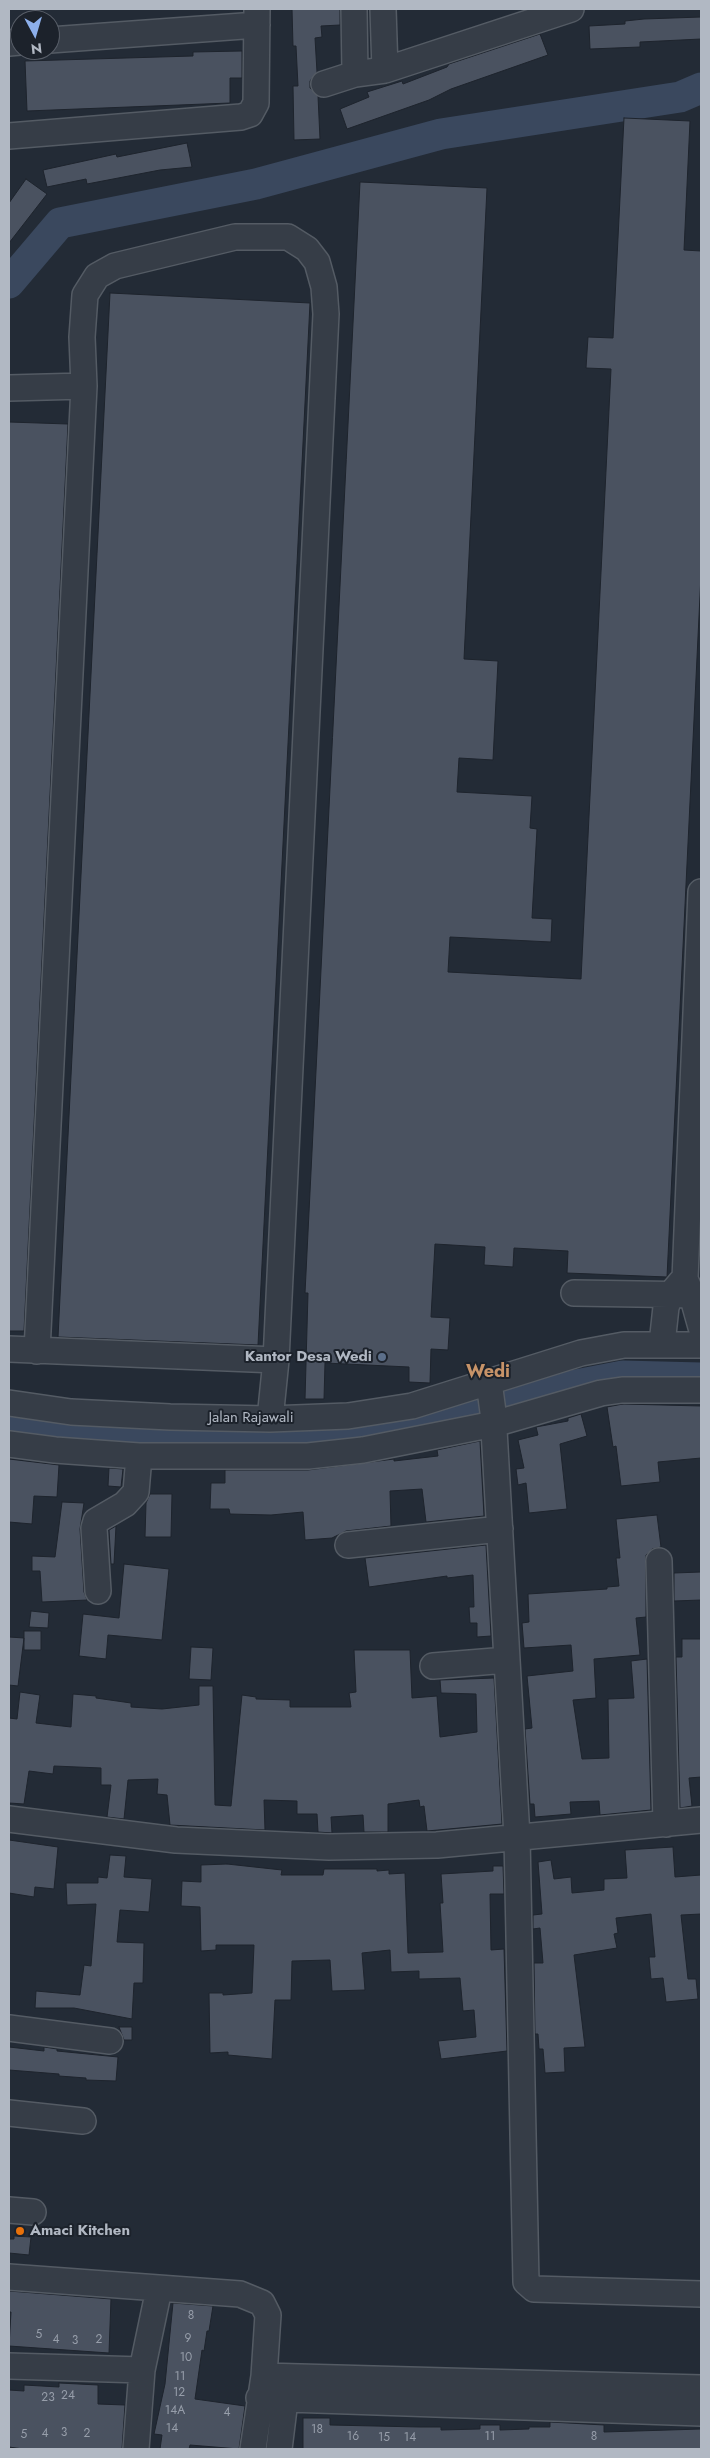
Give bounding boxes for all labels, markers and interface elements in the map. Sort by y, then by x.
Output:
north arrow [10,10,60,60]
text: N [30,38,43,59]
place label: Kantor Desa Wedi [245,1348,372,1366]
marker: Kantor Desa Wedi [376,1351,388,1363]
district label: Wedi [466,1362,510,1384]
street label: Jalan Rajawali [208,1409,294,1427]
place label: Amaci Kitchen [30,2222,130,2240]
marker: Amaci Kitchen [14,2225,26,2237]
house number: 8 [188,2309,194,2323]
house number: 5 [36,2328,42,2342]
house number: 9 [185,2332,191,2346]
house number: 4 [53,2333,59,2347]
house number: 2 [96,2333,102,2347]
house number: 3 [72,2334,78,2348]
house number: 10 [180,2351,192,2365]
house number: 11 [175,2370,185,2384]
house number: 12 [173,2386,185,2400]
house number: 24 [61,2389,75,2403]
house number: 23 [41,2391,55,2405]
house number: 14A [165,2404,185,2418]
house number: 4 [224,2406,230,2420]
house number: 14 [166,2422,178,2436]
house number: 18 [311,2423,323,2437]
house number: 3 [61,2426,67,2440]
house number: 4 [42,2427,48,2441]
house number: 2 [84,2427,90,2441]
house number: 5 [21,2428,27,2442]
house number: 16 [347,2430,359,2444]
house number: 11 [485,2430,495,2444]
house number: 8 [591,2430,597,2444]
house number: 15 [378,2431,390,2445]
house number: 14 [404,2431,416,2445]

